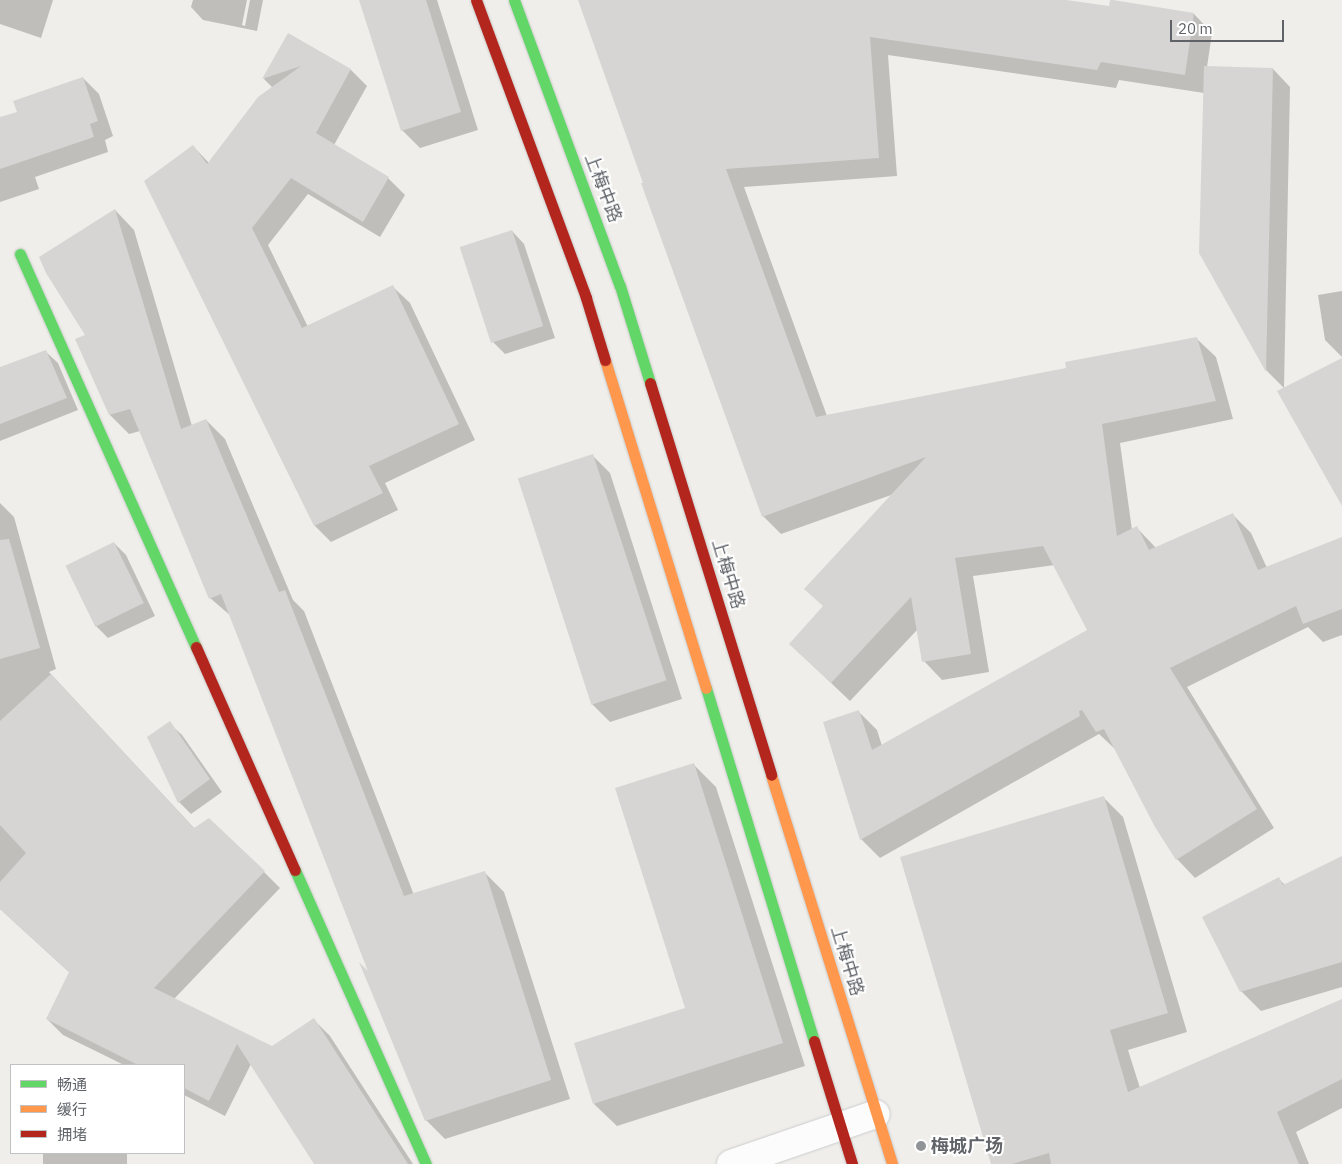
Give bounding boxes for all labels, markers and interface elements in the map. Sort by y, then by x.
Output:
scale bar [1172,10,1286,42]
text: 20 m [1178,19,1213,38]
street label: 上梅中路 [580,151,626,225]
street label: 上梅中路 [707,536,749,612]
street label: 上梅中路 [826,923,868,999]
legend [10,1064,185,1154]
text: 畅通 [57,1075,87,1094]
text: 缓行 [57,1100,87,1119]
text: 拥堵 [57,1125,87,1144]
place label: 梅城广场 [931,1135,1003,1157]
marker: 梅城广场 [915,1140,927,1152]

